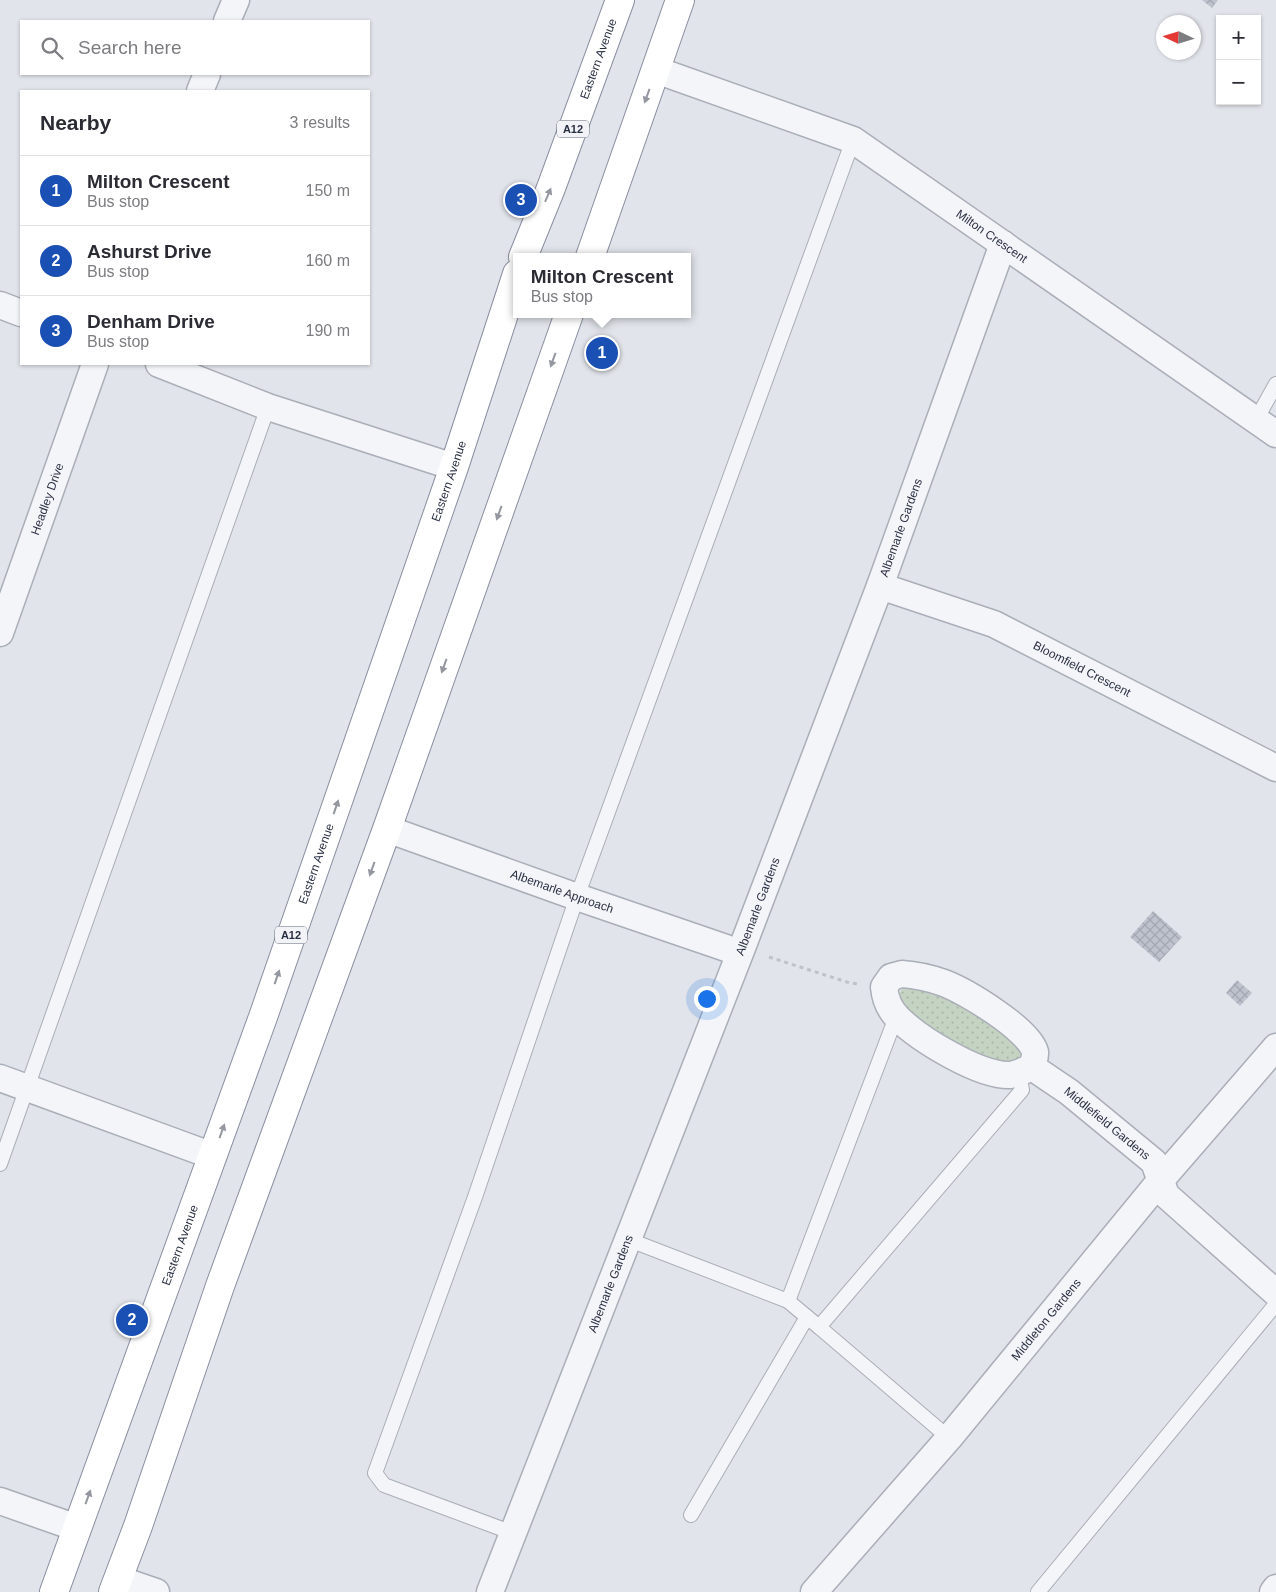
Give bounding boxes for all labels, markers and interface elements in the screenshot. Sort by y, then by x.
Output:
north arrow [1156,15,1201,60]
map controls [1216,15,1261,105]
button: + [1216,15,1261,60]
street label: Eastern Avenue [577,16,620,101]
search box [20,20,370,75]
icon: search [38,34,66,62]
text: Search here [78,37,182,58]
button: − [1216,60,1261,105]
one-way arrow [643,88,650,103]
text: Nearby [40,111,111,134]
text: 3 results [290,114,350,131]
road number: A12 [557,120,589,138]
text: Milton Crescent [87,171,230,192]
pin: 3 [505,181,537,219]
text: 1 [52,182,60,199]
text: 150 m [306,182,350,199]
one-way arrow [545,188,552,203]
text: Bus stop [87,193,149,210]
street label: Milton Crescent [953,207,1031,266]
text: Ashurst Drive [87,241,212,262]
text: 2 [52,252,60,269]
text: 160 m [306,252,350,269]
popup [513,253,691,318]
text: Bus stop [87,263,149,280]
text: Milton Crescent [531,266,673,287]
text: Bus stop [531,288,593,305]
text: Denham Drive [87,311,215,332]
text: 3 [52,322,60,339]
text: 190 m [306,322,350,339]
text: Bus stop [87,333,149,350]
pin: 1 [586,334,618,372]
one-way arrow [549,353,557,368]
street label: Eastern Avenue [429,439,469,523]
street label: Headley Drive [28,461,67,537]
street label: Albemarle Gardens [877,477,925,579]
one-way arrow [495,506,502,521]
street label: Bloomfield Crescent [1031,638,1134,700]
one-way arrow [440,659,447,674]
one-way arrow [333,800,340,815]
street label: Eastern Avenue [296,821,337,906]
street label: Albemarle Gardens [733,856,783,957]
one-way arrow [368,862,376,877]
street label: Albemarle Approach [509,867,616,916]
road number: A12 [275,926,307,944]
one-way arrow [274,970,281,985]
your location [694,986,720,1012]
street label: Middlefield Gardens [1061,1084,1153,1163]
one-way arrow [219,1123,227,1138]
street label: Eastern Avenue [159,1203,201,1287]
street label: Albemarle Gardens [585,1233,636,1335]
street label: Middleton Gardens [1009,1276,1084,1363]
pin: 2 [116,1301,148,1339]
one-way arrow [85,1489,92,1504]

